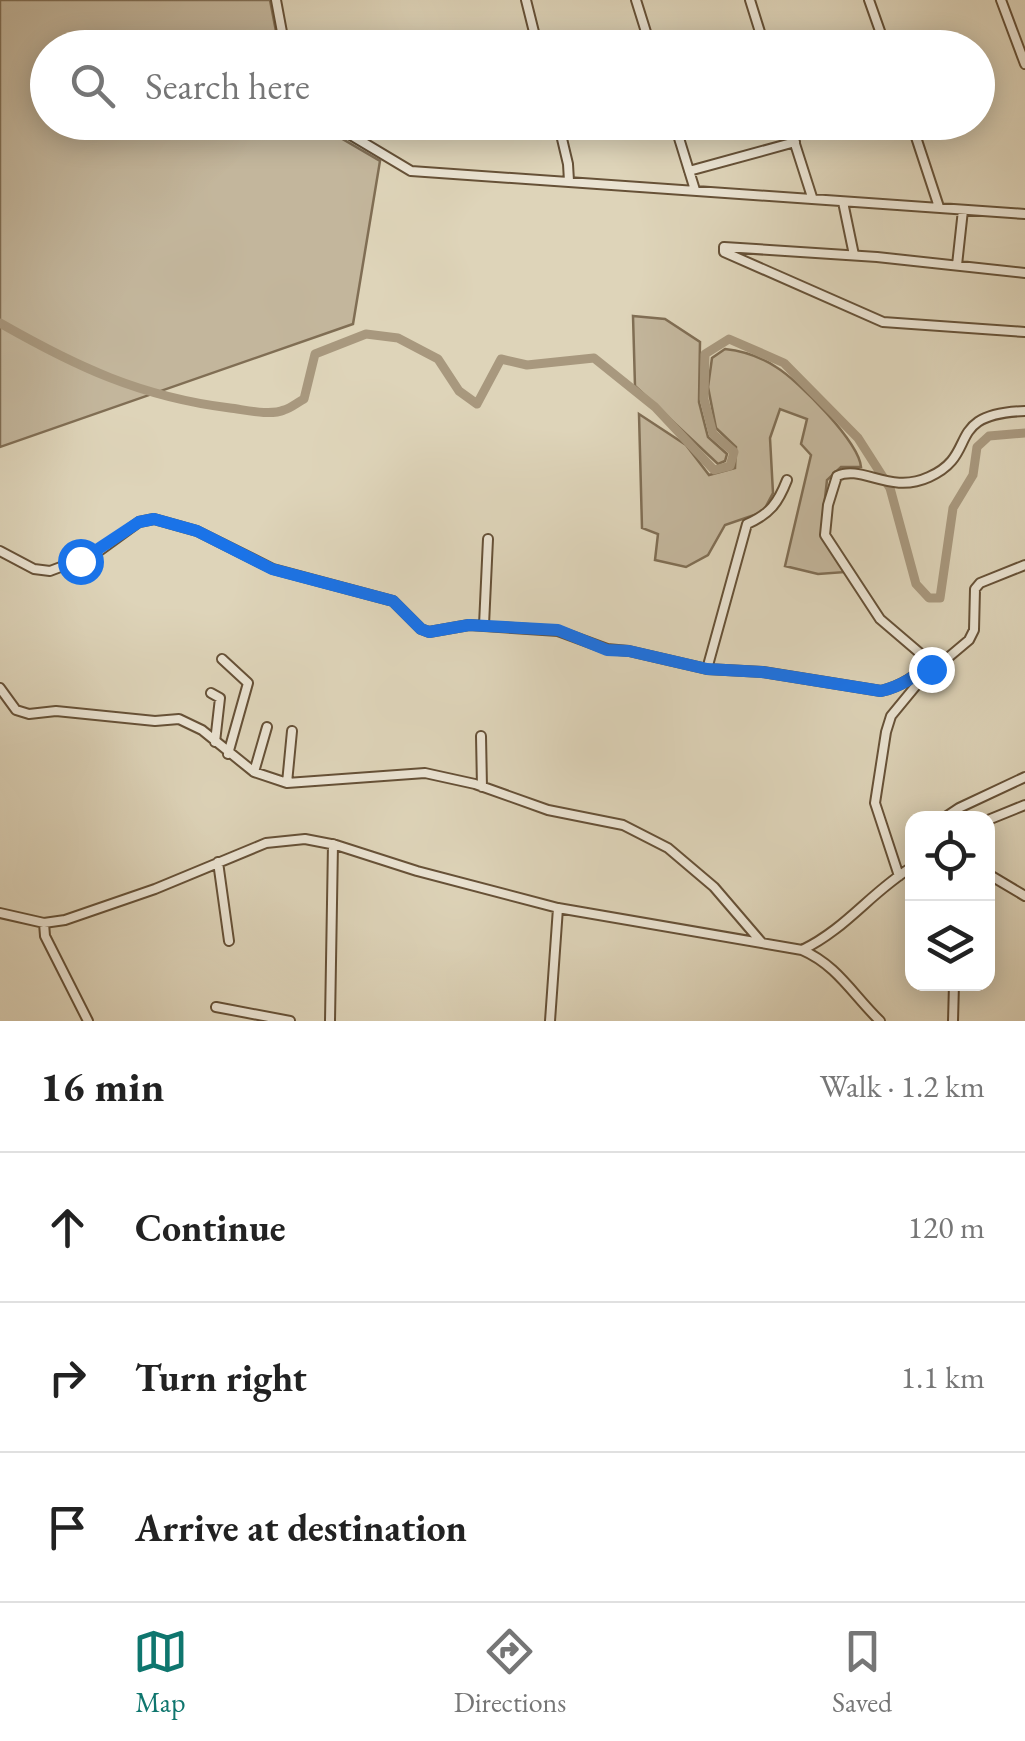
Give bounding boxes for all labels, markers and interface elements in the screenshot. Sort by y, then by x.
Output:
search box [30,30,995,140]
icon: search [65,58,120,113]
text: Search here [145,61,310,110]
route start [58,539,104,585]
route end [909,647,955,693]
map controls [905,811,995,991]
button: locate [905,811,995,901]
button: layers [905,901,995,991]
text: 16 min [40,1059,164,1114]
text: Walk · 1.2 km [820,1065,985,1107]
icon: ahead [40,1200,95,1255]
text: Continue [135,1203,286,1252]
text: 120 m [908,1206,985,1248]
icon: right [40,1350,95,1405]
text: Turn right [135,1353,307,1402]
text: 1.1 km [901,1356,985,1398]
icon: arrive [40,1500,95,1555]
text: Arrive at destination [135,1503,467,1552]
tab: Map [133,1624,188,1720]
tab: Directions [454,1624,566,1720]
tab: Saved [832,1624,892,1720]

